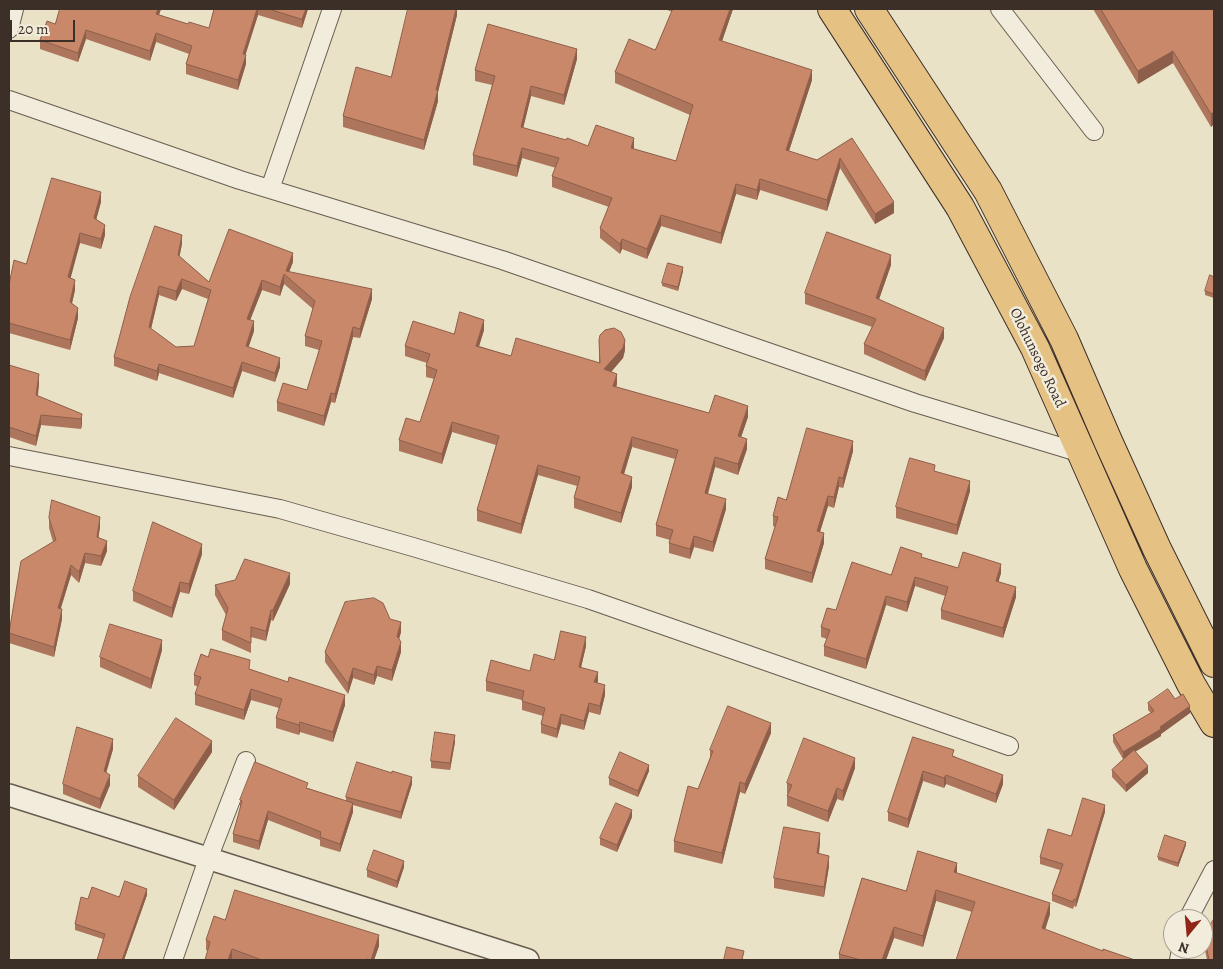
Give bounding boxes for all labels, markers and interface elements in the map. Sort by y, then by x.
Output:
scale bar [12,10,78,42]
text: 20 m [18,19,49,39]
street label: Olohunsogo Road [1005,305,1069,411]
north arrow [1163,909,1213,959]
text: N [1176,937,1191,958]

